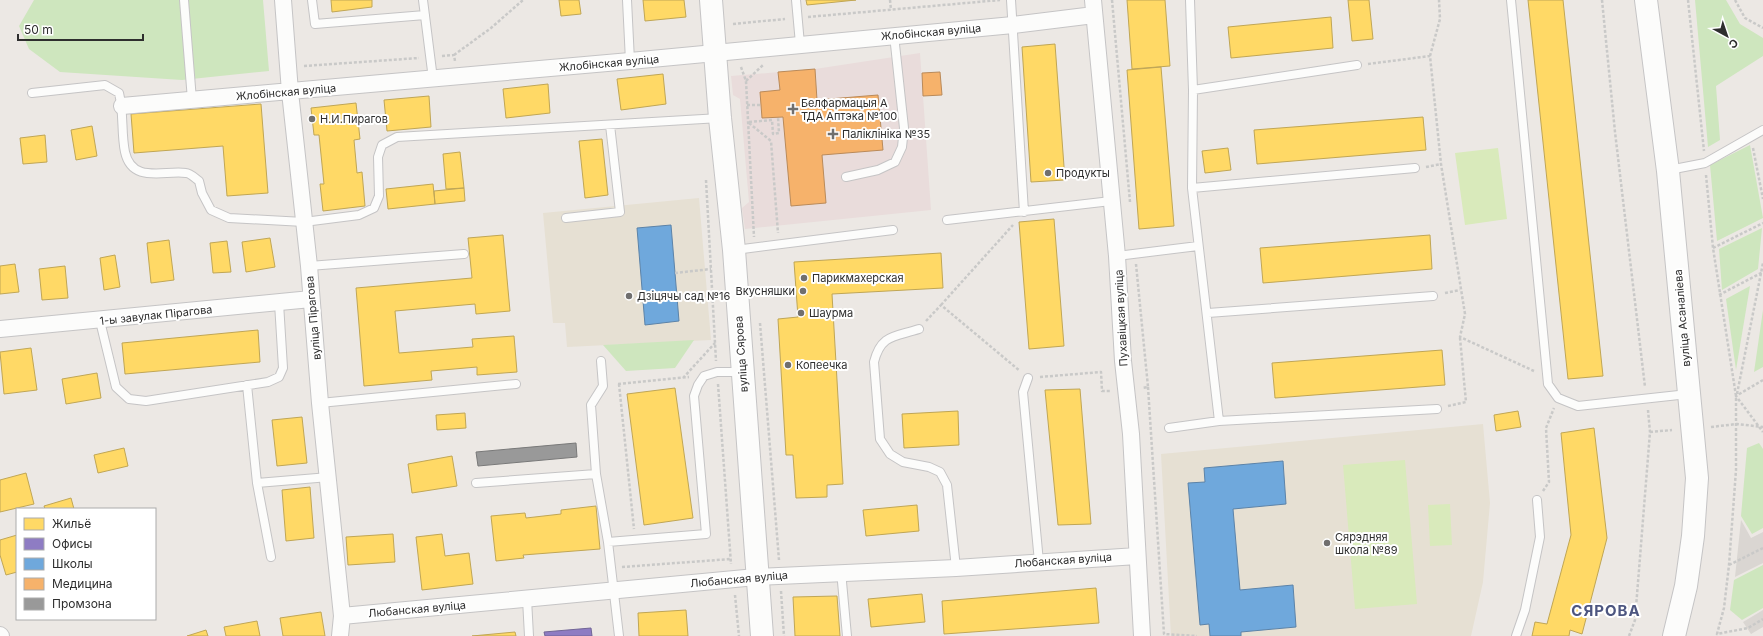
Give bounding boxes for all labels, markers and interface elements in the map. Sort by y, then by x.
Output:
scale bar [18,16,143,42]
north arrow [1707,16,1747,56]
street label: Жлобінская вуліца [880,21,982,43]
text: 50 m [24,22,53,37]
text: С [1726,36,1741,52]
street label: Жлобінская вуліца [558,52,660,74]
street label: Жлобінская вуліца [235,81,337,103]
place label: Белфармацыя А ТДА Аптэка №100 [801,96,897,123]
marker: Белфармацыя А ТДА Аптэка №100 [788,104,798,114]
place label: Н.И.Пирагов [320,112,388,126]
marker: Н.И.Пирагов [307,114,317,124]
place label: Паліклініка №35 [842,127,931,141]
marker: Паліклініка №35 [827,128,839,140]
place label: Продукты [1056,166,1110,180]
marker: Продукты [1043,168,1053,178]
street label: Пухавіцкая вуліца [1111,269,1131,367]
street label: вуліца Асаналіева [1671,269,1693,367]
place label: Парикмахерская [812,271,904,285]
marker: Парикмахерская [799,273,809,283]
street label: вуліца Пірагова [302,275,324,361]
place label: Вкусняшки [735,284,795,298]
marker: Вкусняшки [798,286,808,296]
place label: Дзіцячы сад №16 [637,289,730,303]
marker: Дзіцячы сад №16 [624,291,634,301]
street label: 1-ы завулак Пірагова [99,302,213,328]
place label: Шаурма [809,306,853,320]
marker: Шаурма [796,308,806,318]
street label: вуліца Сярова [731,315,751,393]
place label: Копеечка [796,358,847,372]
marker: Копеечка [783,360,793,370]
legend [16,508,156,620]
text: Жильё [52,516,91,531]
place label: Сярэдняя школа №89 [1335,530,1398,557]
text: Офисы [52,536,92,551]
marker: Сярэдняя школа №89 [1322,538,1332,548]
street label: Любанская вуліца [1014,550,1112,570]
text: Школы [52,556,93,571]
street label: Любанская вуліца [690,568,788,590]
text: Медицина [52,576,113,591]
text: Промзона [52,596,112,611]
street label: Любанская вуліца [368,598,466,620]
district label: СЯРОВА [1571,601,1641,620]

